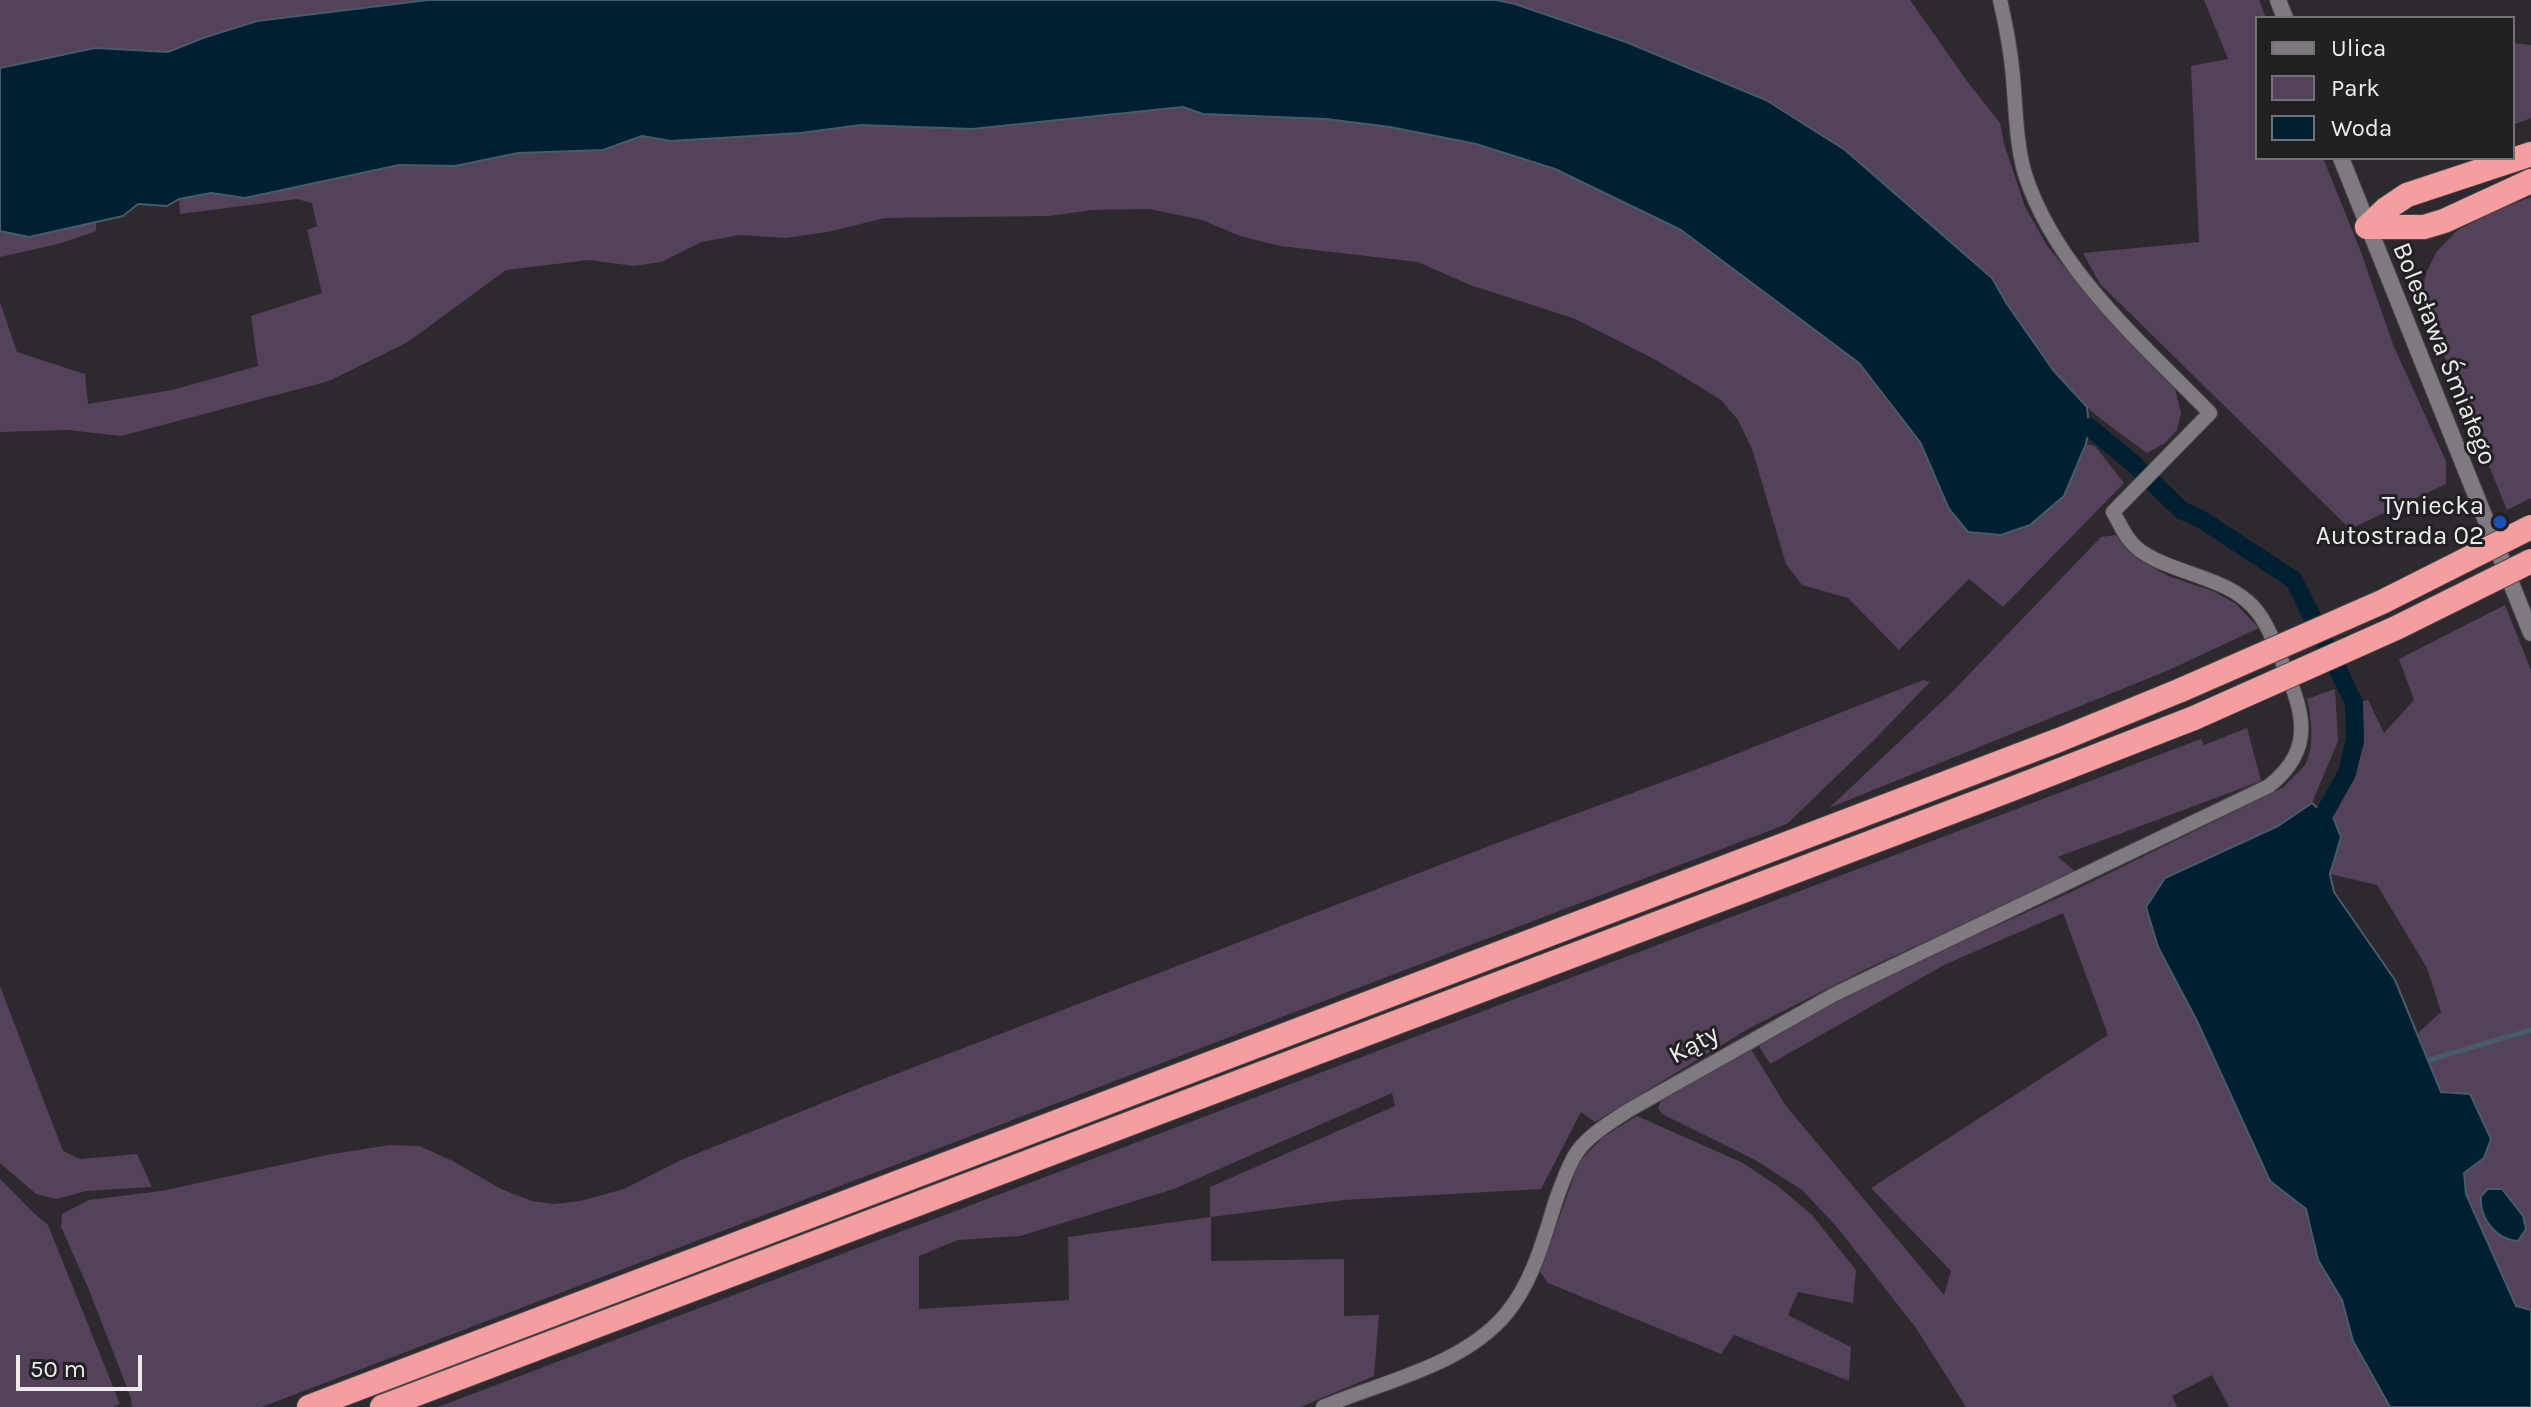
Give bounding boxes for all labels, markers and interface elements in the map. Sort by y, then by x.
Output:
legend [2255,16,2515,160]
text: Ulica [2331,34,2386,62]
text: Park [2331,74,2380,102]
text: Woda [2331,114,2392,142]
street label: Bolesława Śmiałego [2385,238,2503,470]
place label: Tyniecka Autostrada 02 [2316,491,2484,552]
marker: Tyniecka Autostrada 02 [2491,513,2509,531]
street label: Kąty [1664,1019,1724,1071]
scale bar [20,1339,146,1389]
text: 50 m [30,1355,86,1383]

